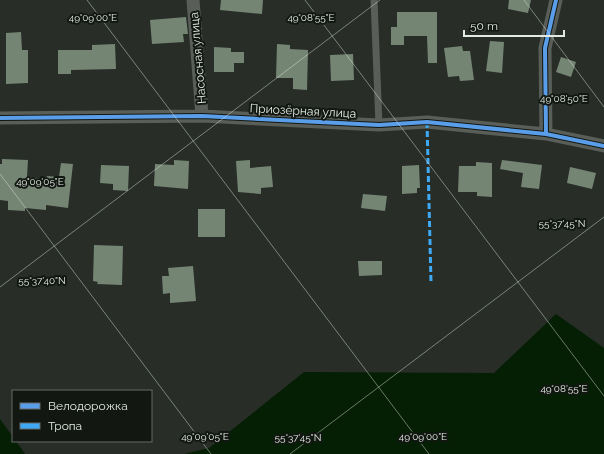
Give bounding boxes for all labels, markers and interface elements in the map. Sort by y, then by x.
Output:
text: 49°09'00"E [69,12,117,23]
street label: Насосная улица [187,12,209,104]
text: 49°08'55"E [287,12,335,23]
scale bar [464,12,564,38]
text: 50 m [470,19,498,33]
text: 49°08'50"E [540,93,588,104]
street label: Приозёрная улица [249,101,357,121]
text: 49°09'05"E [16,176,64,187]
text: 55°37'45"N [539,218,585,229]
text: 55°37'40"N [18,275,66,286]
text: 49°08'55"E [540,383,588,394]
legend [12,390,152,442]
text: Велодорожка [48,399,128,413]
text: Тропа [48,419,82,433]
text: 49°09'05"E [181,431,229,442]
text: 49°09'00"E [399,431,447,442]
text: 55°37'45"N [275,432,321,443]

